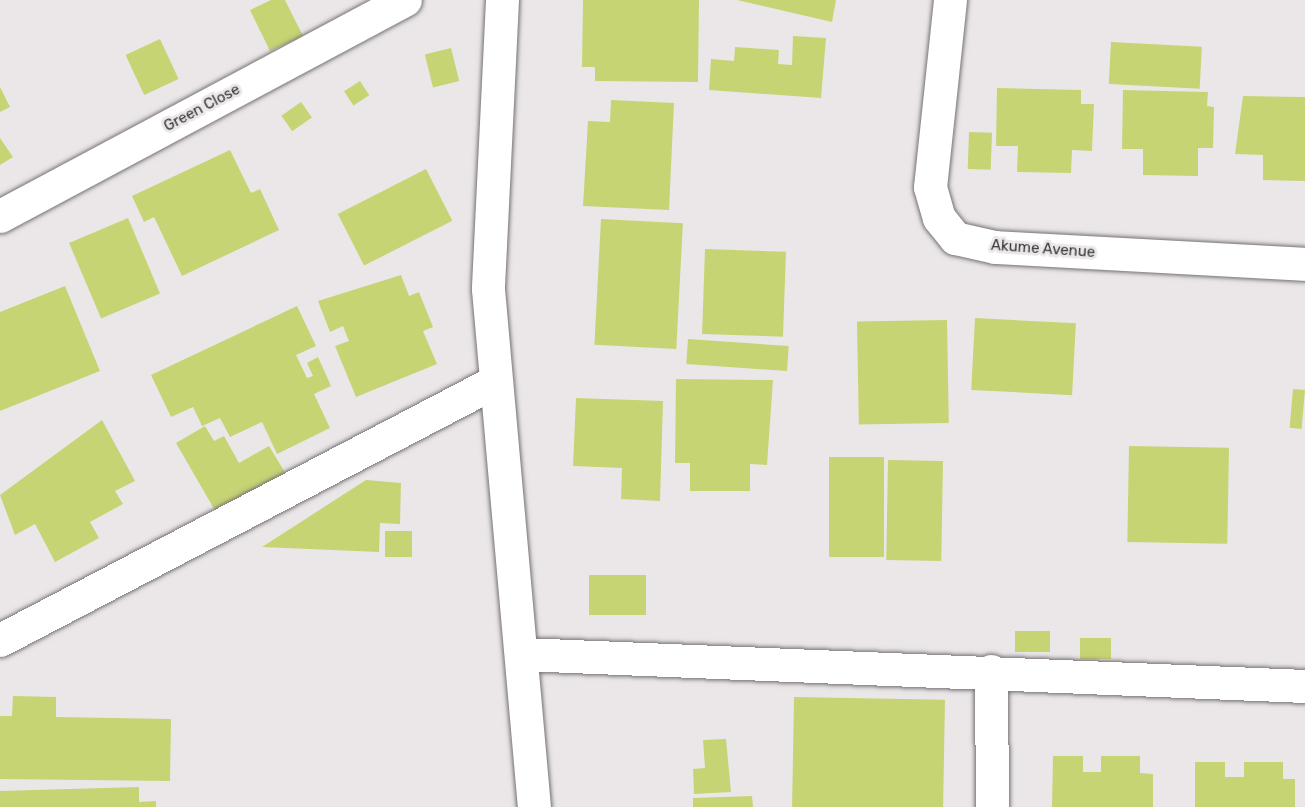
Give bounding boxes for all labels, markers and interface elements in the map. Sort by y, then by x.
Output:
street label: Green Close [161,80,243,136]
street label: Akume Avenue [990,236,1096,262]

